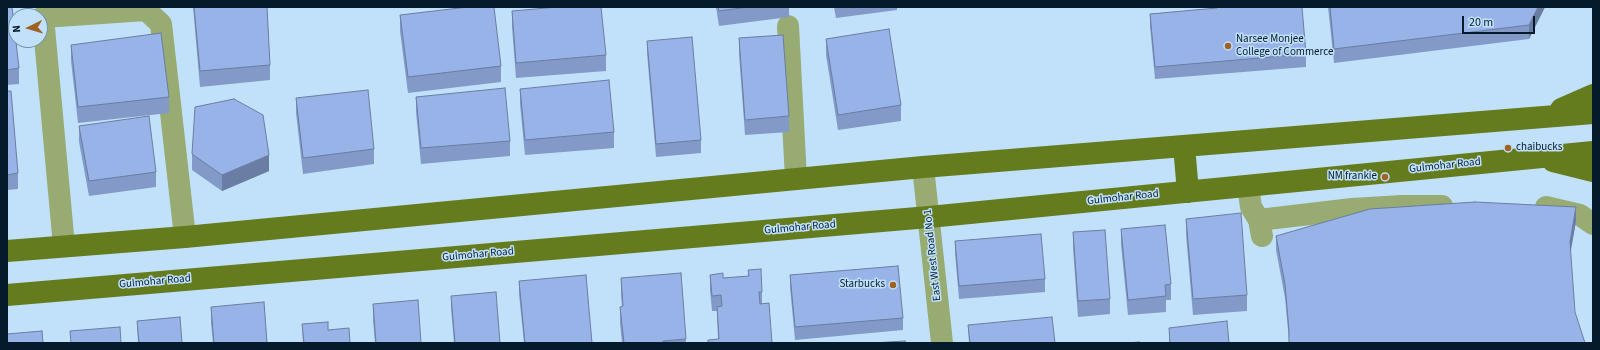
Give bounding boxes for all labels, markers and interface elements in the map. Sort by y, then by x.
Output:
north arrow [8,8,48,48]
scale bar [1464,8,1537,34]
text: 20 m [1469,14,1493,31]
text: N [9,25,24,33]
place label: Narsee Monjee College of Commerce [1236,33,1333,59]
marker: Narsee Monjee College of Commerce [1223,41,1233,51]
place label: chaibucks [1516,141,1562,155]
marker: chaibucks [1503,143,1513,153]
street label: Gulmohar Road [1409,156,1481,176]
place label: NM frankie [1328,170,1377,184]
marker: NM frankie [1380,172,1390,182]
street label: Gulmohar Road [1087,188,1159,208]
street label: East West Road No 1 [922,208,944,302]
street label: Gulmohar Road [764,218,836,238]
street label: Gulmohar Road [442,245,514,265]
street label: Gulmohar Road [119,272,191,292]
place label: Starbucks [839,278,885,292]
marker: Starbucks [888,280,898,290]

